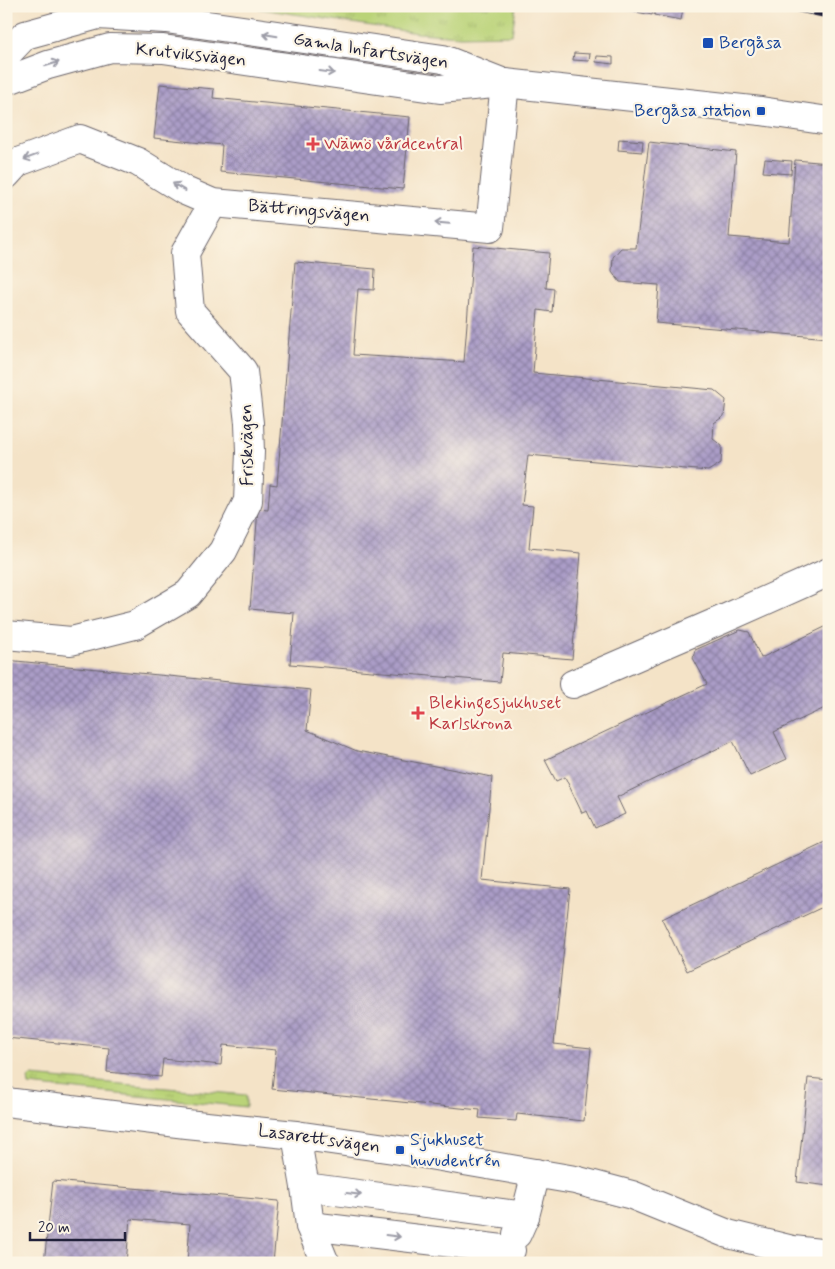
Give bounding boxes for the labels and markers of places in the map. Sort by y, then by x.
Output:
place label: Bergåsa [719,31,782,56]
marker: Bergåsa [701,36,715,50]
place label: Bergåsa station [634,99,751,124]
marker: Bergåsa station [755,105,767,117]
place label: Wämö vårdcentral [324,132,463,156]
marker: Wämö vårdcentral [306,137,320,151]
place label: Blekingesjukhuset Karlskrona [429,691,562,736]
marker: Blekingesjukhuset Karlskrona [411,706,425,720]
place label: Sjukhuset huvudentrén [410,1128,500,1173]
marker: Sjukhuset huvudentrén [394,1144,406,1156]

